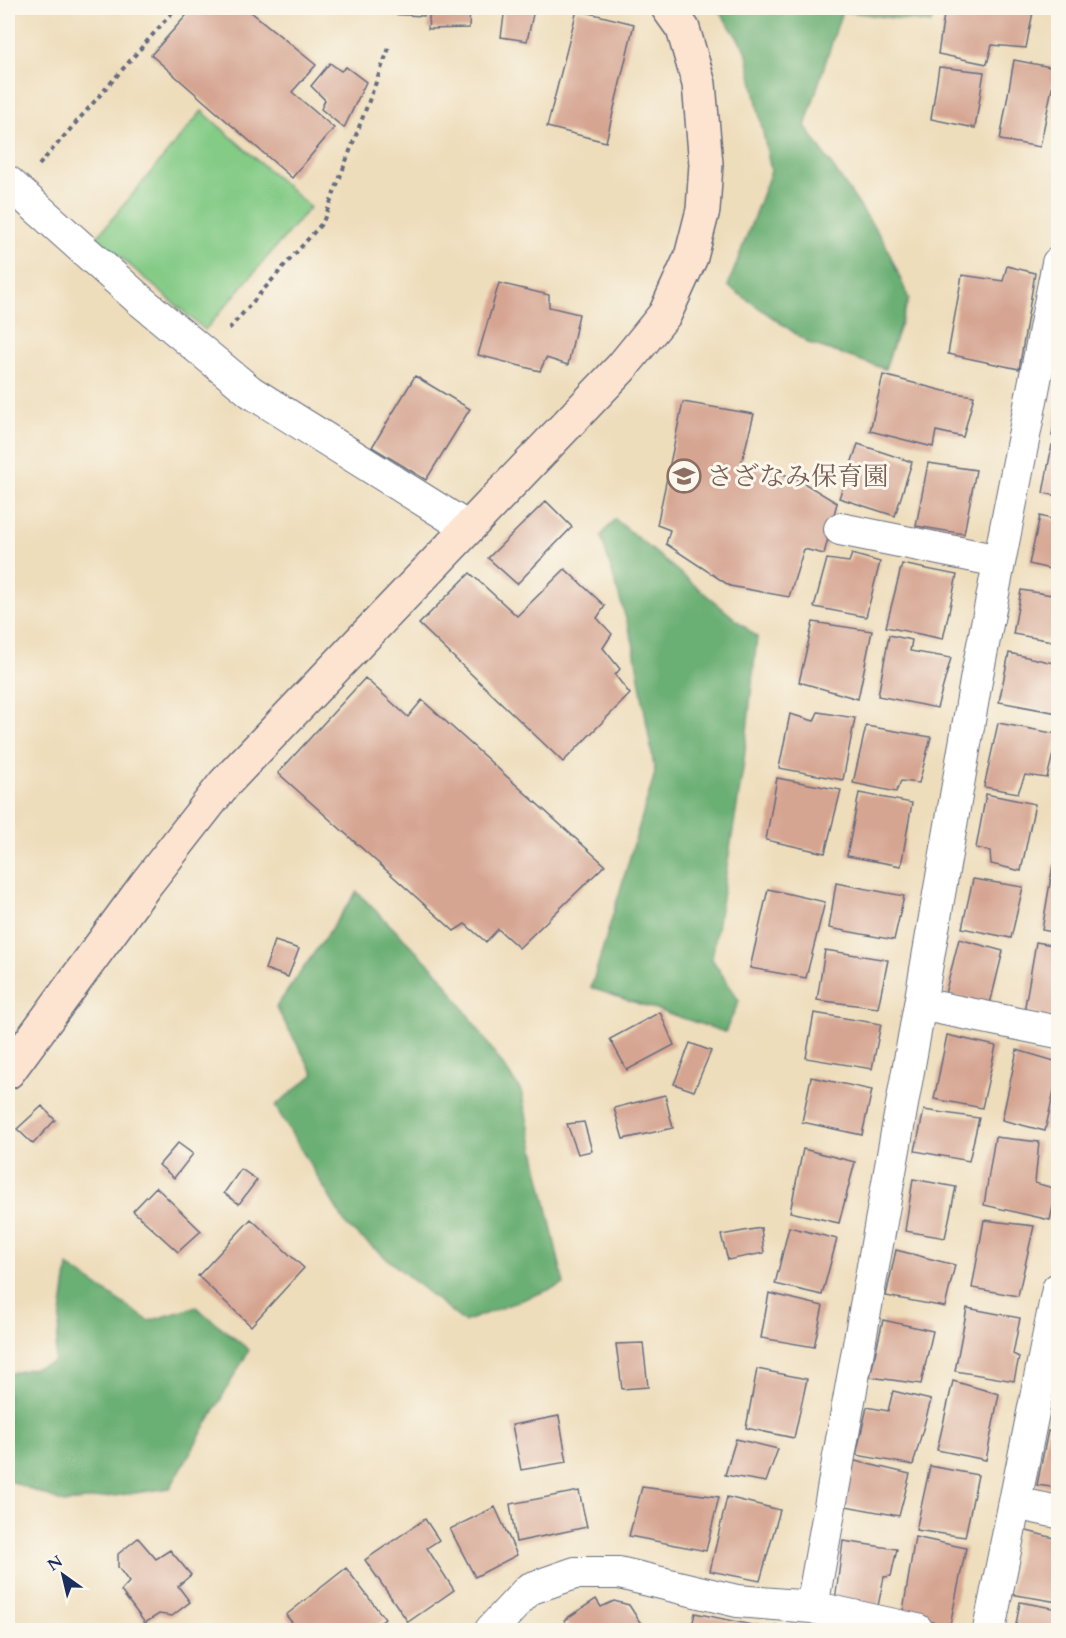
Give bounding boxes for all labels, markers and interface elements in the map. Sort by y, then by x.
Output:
school or university icon: さざなみ保育園 [666,458,702,494]
place label: さざなみ保育園 [707,459,889,494]
north arrow [33,1545,93,1605]
text: N [43,1550,67,1576]

